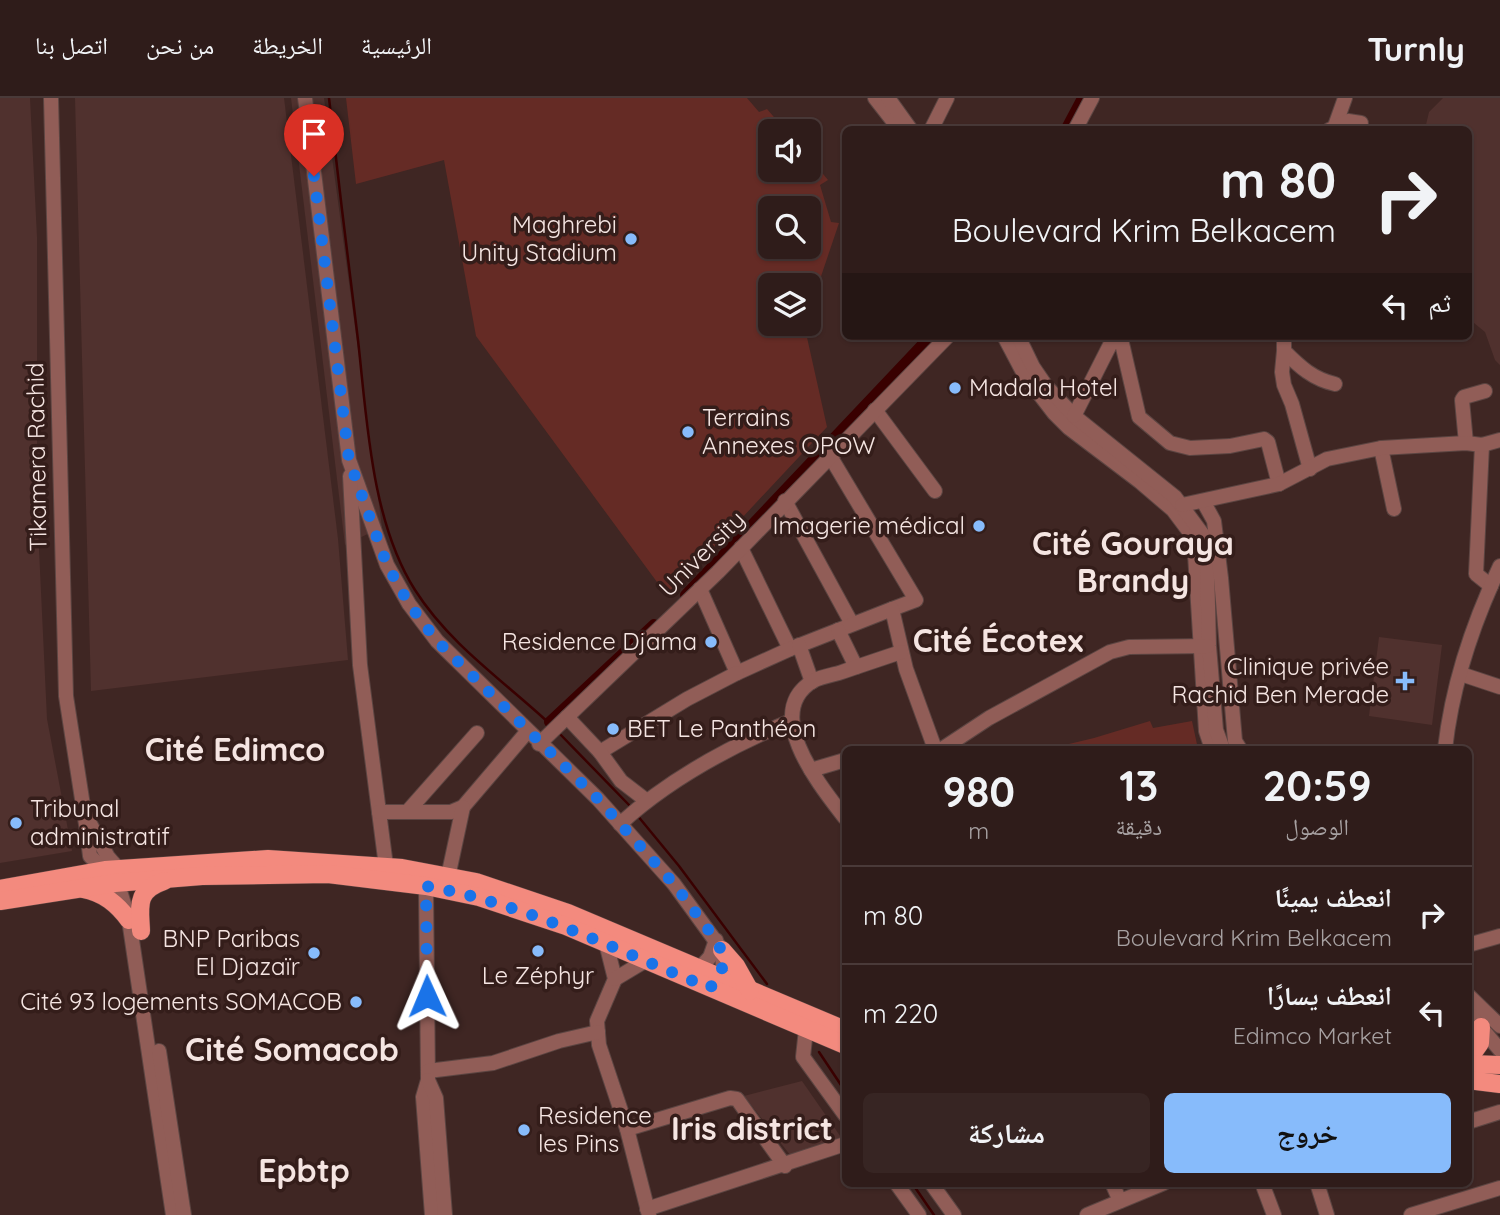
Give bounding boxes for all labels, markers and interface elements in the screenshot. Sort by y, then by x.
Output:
text: Turnly [1367,28,1465,69]
text: اتصل بنا [35,30,108,60]
text: من نحن [146,30,214,60]
text: الخريطة [252,30,323,60]
text: الرئيسية [361,30,432,60]
pin [284,104,344,176]
icon: arrive [295,115,333,153]
map controls [758,119,821,336]
button: sound [758,119,821,182]
text: 80 m [1220,149,1336,210]
icon: right [1360,154,1451,245]
button: search [758,196,821,259]
place label: Maghrebi Unity Stadium [461,209,617,267]
text: Boulevard Krim Belkacem [952,210,1336,250]
marker: Maghrebi Unity Stadium [623,231,639,247]
button: layers [758,273,821,336]
text: ثم [1428,286,1451,319]
icon: left [1376,287,1414,325]
street label: Tikamera Rachid [19,362,53,552]
place label: Madala Hotel [969,372,1118,402]
marker: Madala Hotel [947,380,963,396]
place label: Terrains Annexes OPOW [702,402,876,460]
marker: Terrains Annexes OPOW [680,424,696,440]
street label: University [652,504,751,603]
place label: Imagerie médical [772,510,965,540]
marker: Imagerie médical [971,518,987,534]
district label: Cité Gouraya Brandy [1032,523,1234,600]
district label: Cité Écotex [913,620,1084,660]
place label: Residence Djama [502,626,697,656]
marker: Residence Djama [703,634,719,650]
place label: Clinique privée Rachid Ben Merade [1171,651,1389,709]
marker: Clinique privée Rachid Ben Merade [1395,671,1415,691]
place label: BET Le Panthéon [627,713,816,743]
marker: BET Le Panthéon [605,721,621,737]
district label: Cité Edimco [145,729,325,769]
text: 13 [1119,759,1158,812]
text: 20:59 [1262,759,1372,812]
text: 980 [942,765,1015,818]
place label: Tribunal administratif [30,793,170,851]
text: دقيقة [1115,812,1162,841]
text: الوصول [1285,812,1349,841]
marker: Tribunal administratif [8,815,24,831]
text: m [968,816,989,845]
text: انعطف يمينًا [1274,881,1392,914]
icon: right [1413,896,1451,934]
text: 80 m [863,899,923,932]
place label: BNP Paribas El Djazaïr [163,923,300,981]
text: Boulevard Krim Belkacem [1116,923,1392,952]
marker: Le Zéphyr [530,943,546,959]
marker: BNP Paribas El Djazaïr [306,945,322,961]
position arrow [390,959,464,1033]
place label: Le Zéphyr [482,960,594,990]
text: انعطف يسارًا [1267,979,1392,1012]
place label: Cité 93 logements SOMACOB [20,986,342,1016]
marker: Cité 93 logements SOMACOB [348,994,364,1010]
icon: left [1413,994,1451,1032]
text: 220 m [863,997,938,1030]
text: Edimco Market [1233,1021,1392,1050]
district label: Cité Somacob [185,1029,399,1069]
button: مشاركة [863,1093,1150,1173]
button: خروج [1164,1093,1451,1173]
place label: Residence les Pins [538,1100,652,1158]
district label: Iris district [671,1108,833,1148]
marker: Residence les Pins [516,1122,532,1138]
district label: Epbtp [258,1150,350,1190]

